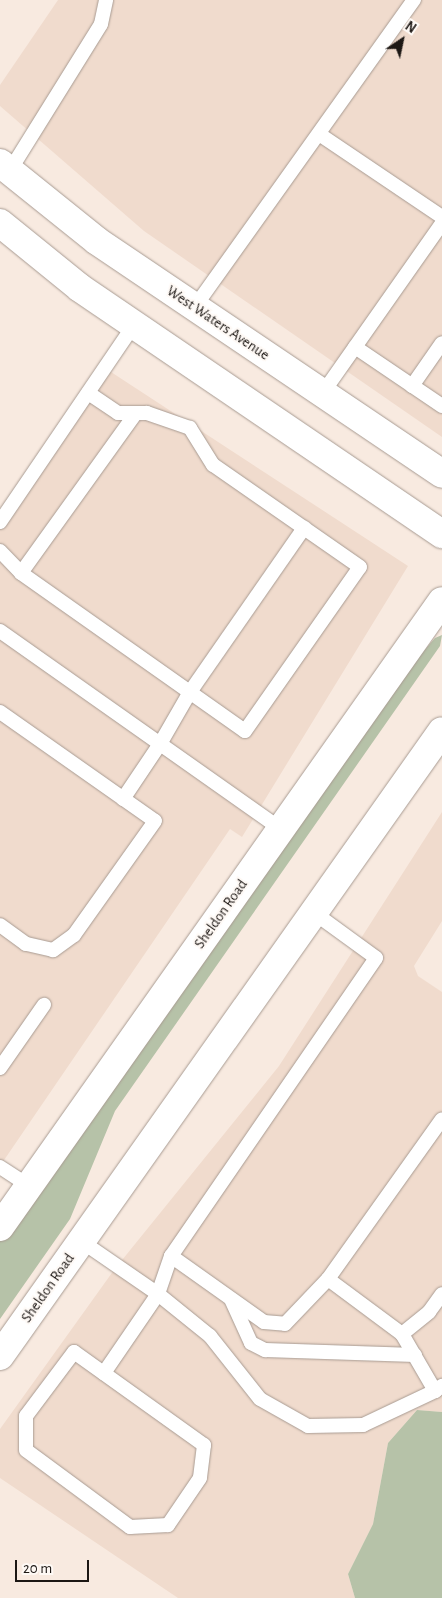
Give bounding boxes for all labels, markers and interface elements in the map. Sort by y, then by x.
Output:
north arrow [377,15,427,65]
text: N [402,19,418,36]
street label: West Waters Avenue [163,282,273,364]
street label: Sheldon Road [191,876,251,952]
street label: Sheldon Road [18,1250,78,1326]
scale bar [18,1550,91,1582]
text: 20 m [23,1561,52,1576]

